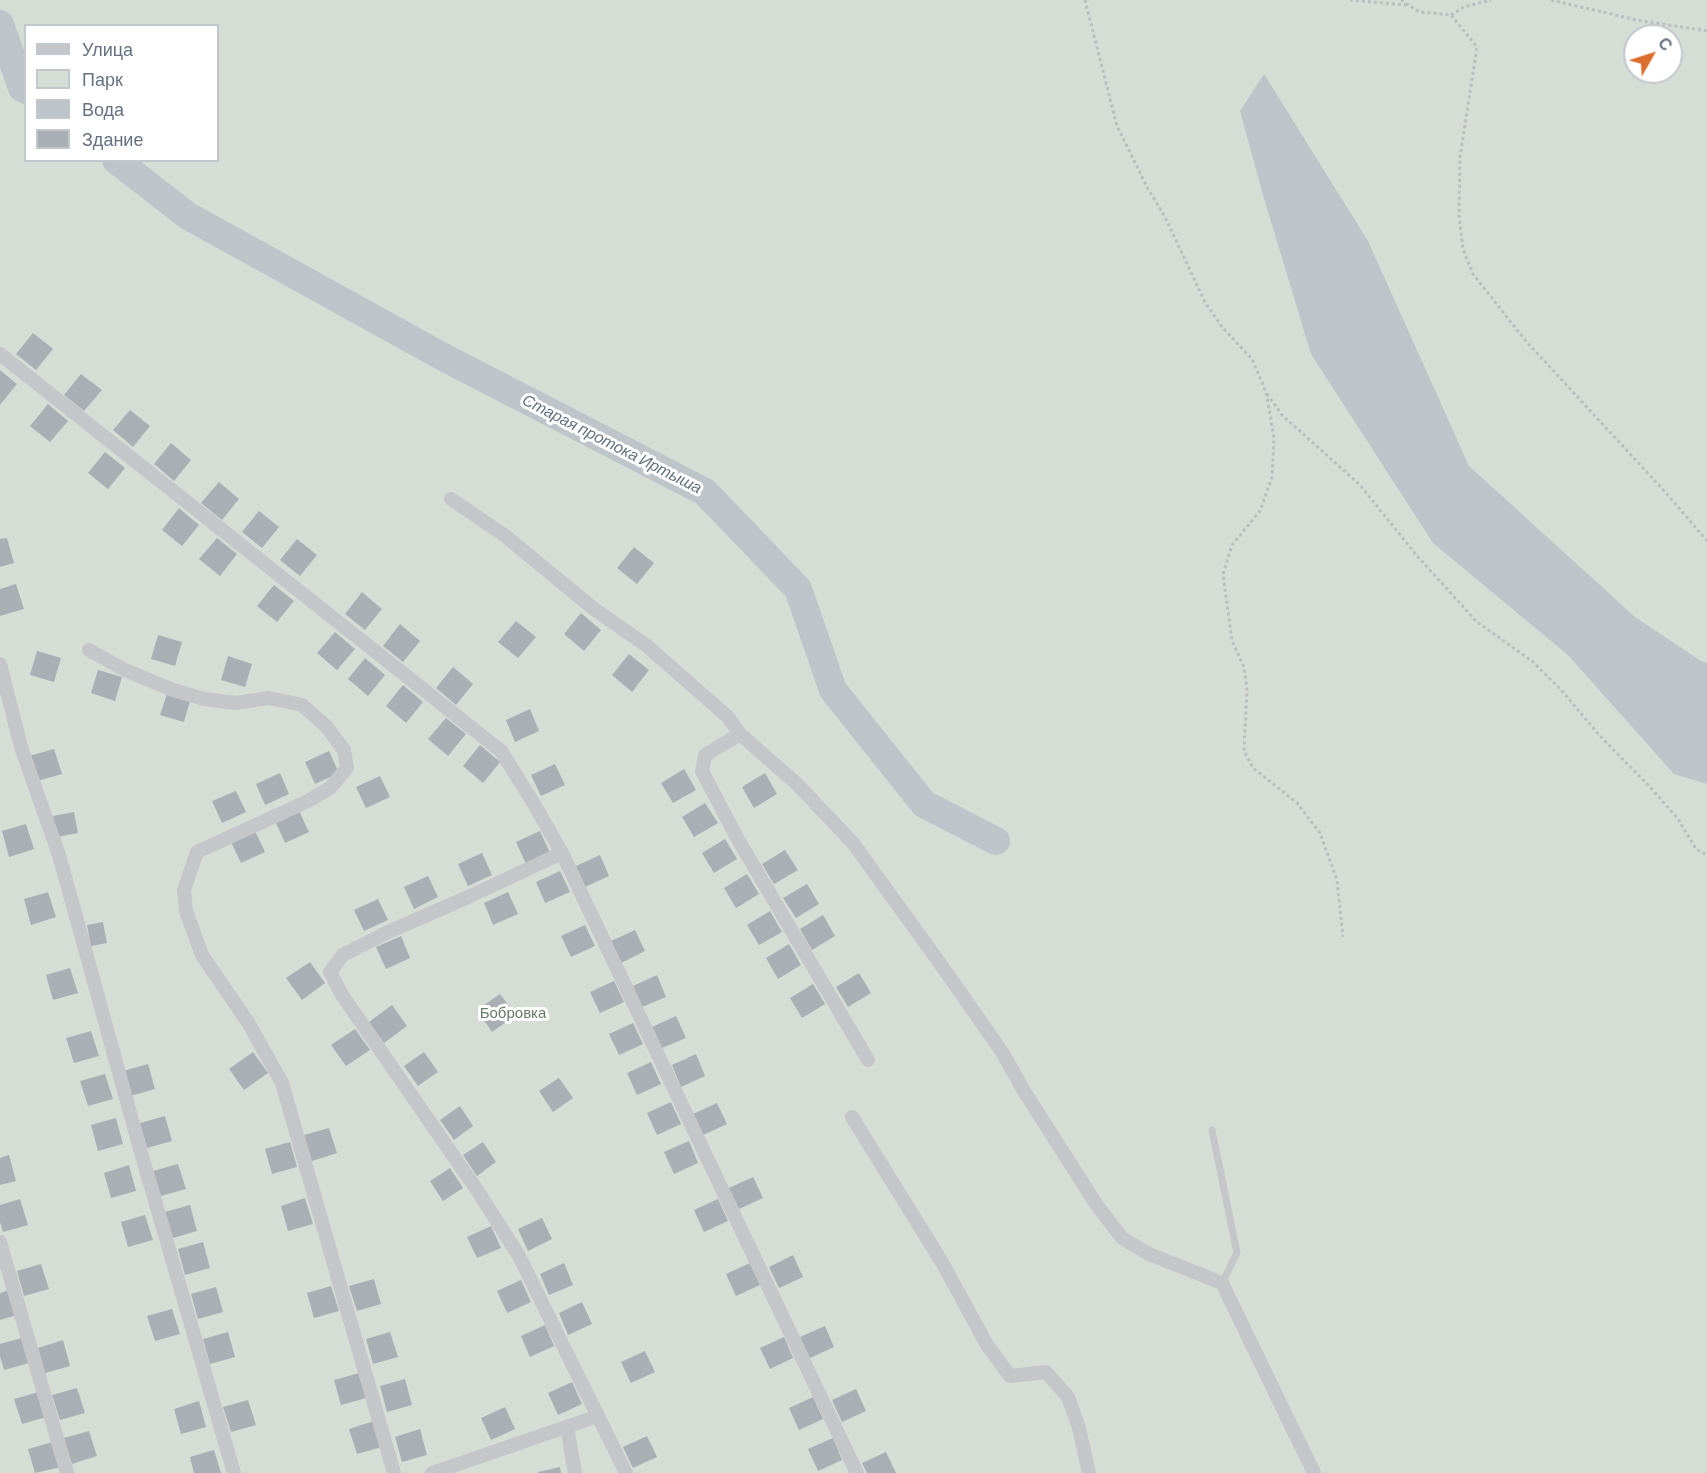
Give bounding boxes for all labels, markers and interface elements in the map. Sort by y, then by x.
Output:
legend [24,24,219,162]
north arrow [1623,24,1683,84]
text: С [1655,33,1677,54]
text: Улица [82,38,133,60]
text: Парк [82,68,123,90]
text: Вода [82,98,124,120]
text: Здание [82,128,143,150]
water label: Старая протока Иртыша [519,390,705,498]
park label: Бобровка [480,1004,546,1022]

